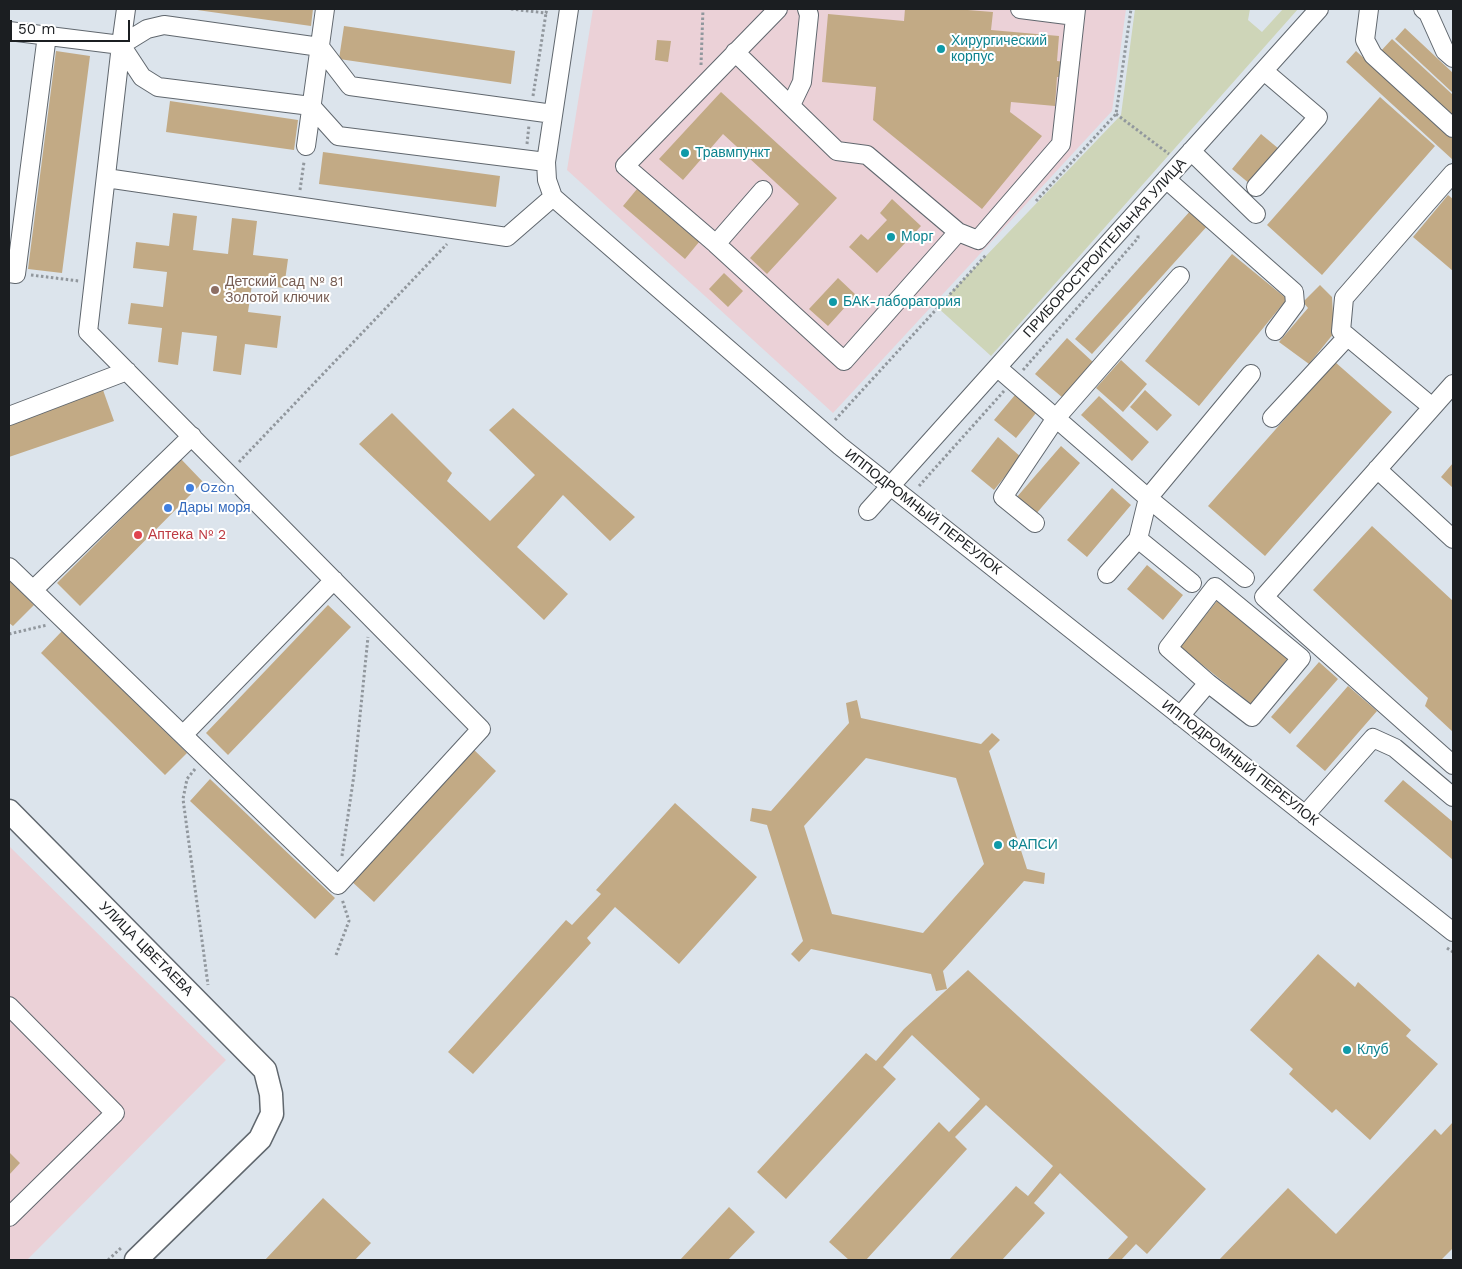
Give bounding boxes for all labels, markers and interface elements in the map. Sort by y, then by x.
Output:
scale bar [12,10,132,42]
text: 50 m [18,20,55,38]
place label: Хирургический корпус [951,33,1047,65]
marker: Хирургический корпус [935,43,947,55]
place label: Травмпункт [695,145,770,161]
marker: Травмпункт [679,147,691,159]
street label: ПРИБОРОСТРОИТЕЛЬНАЯ УЛИЦА [1020,155,1190,341]
place label: Морг [901,229,933,245]
marker: Морг [885,231,897,243]
place label: Детский сад № 81 Золотой ключик [225,274,344,306]
marker: Детский сад № 81 Золотой ключик [209,284,221,296]
place label: БАК-лаборатория [843,294,961,310]
marker: БАК-лаборатория [827,296,839,308]
street label: ИППОДРОМНЫЙ ПЕРЕУЛОК [841,446,1005,578]
place label: Ozon [200,480,235,496]
marker: Ozon [184,482,196,494]
place label: Дары моря [178,500,251,516]
marker: Дары моря [162,502,174,514]
place label: Аптека № 2 [148,527,226,543]
marker: Аптека № 2 [132,529,144,541]
street label: ИППОДРОМНЫЙ ПЕРЕУЛОК [1158,697,1322,829]
place label: ФАПСИ [1008,837,1058,853]
marker: ФАПСИ [992,839,1004,851]
street label: УЛИЦА ЦВЕТАЕВА [95,898,197,1000]
place label: Клуб [1357,1042,1388,1058]
marker: Клуб [1341,1044,1353,1056]

